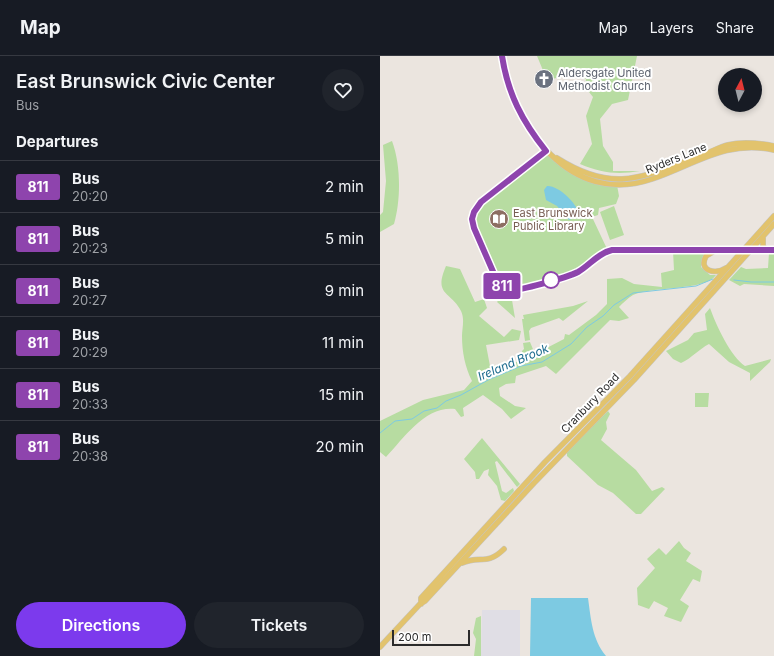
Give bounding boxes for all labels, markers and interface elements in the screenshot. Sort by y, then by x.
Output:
text: Map [20,16,61,39]
text: Map [599,19,628,36]
text: Layers [650,19,694,36]
text: Share [716,19,754,36]
place label: Aldersgate United Methodist Church [558,66,651,93]
church icon: Aldersgate United Methodist Church [533,68,555,90]
north arrow [718,68,762,112]
map controls [718,68,762,112]
button: heart [322,69,364,111]
text: East Brunswick Civic Center [16,70,275,93]
text: Bus [16,97,39,113]
text: Departures [16,132,98,151]
street label: Ryders Lane [643,139,709,177]
text: Bus [72,169,100,188]
text: 2 min [325,177,364,196]
text: 811 [27,178,49,195]
text: 20:20 [72,188,108,204]
place label: East Brunswick Public Library [513,206,592,233]
library icon: East Brunswick Public Library [488,208,510,230]
text: Bus [72,221,100,240]
text: 5 min [325,229,364,248]
text: 811 [27,230,49,247]
text: 20:23 [72,240,108,256]
unlabelled marker [542,271,560,289]
text: Bus [72,273,100,292]
line badge: 811 [479,273,525,299]
text: 811 [491,277,513,294]
text: 9 min [325,281,364,300]
text: 811 [27,282,49,299]
text: 20:27 [72,292,107,308]
text: Bus [72,325,100,344]
text: 11 min [322,333,364,352]
text: 811 [27,334,49,351]
water label: Ireland Brook [475,340,551,384]
text: 20:29 [72,344,108,360]
street label: Cranbury Road [558,370,622,436]
text: Bus [72,377,100,396]
text: 15 min [319,385,364,404]
text: 811 [27,386,49,403]
text: 20:33 [72,396,108,412]
text: Bus [72,429,100,448]
text: 20 min [316,437,364,456]
text: 811 [27,438,49,455]
text: 20:38 [72,448,108,464]
button: Directions [16,602,186,648]
button: Tickets [194,602,364,648]
scale bar [392,628,470,647]
text: 200 m [398,630,431,644]

